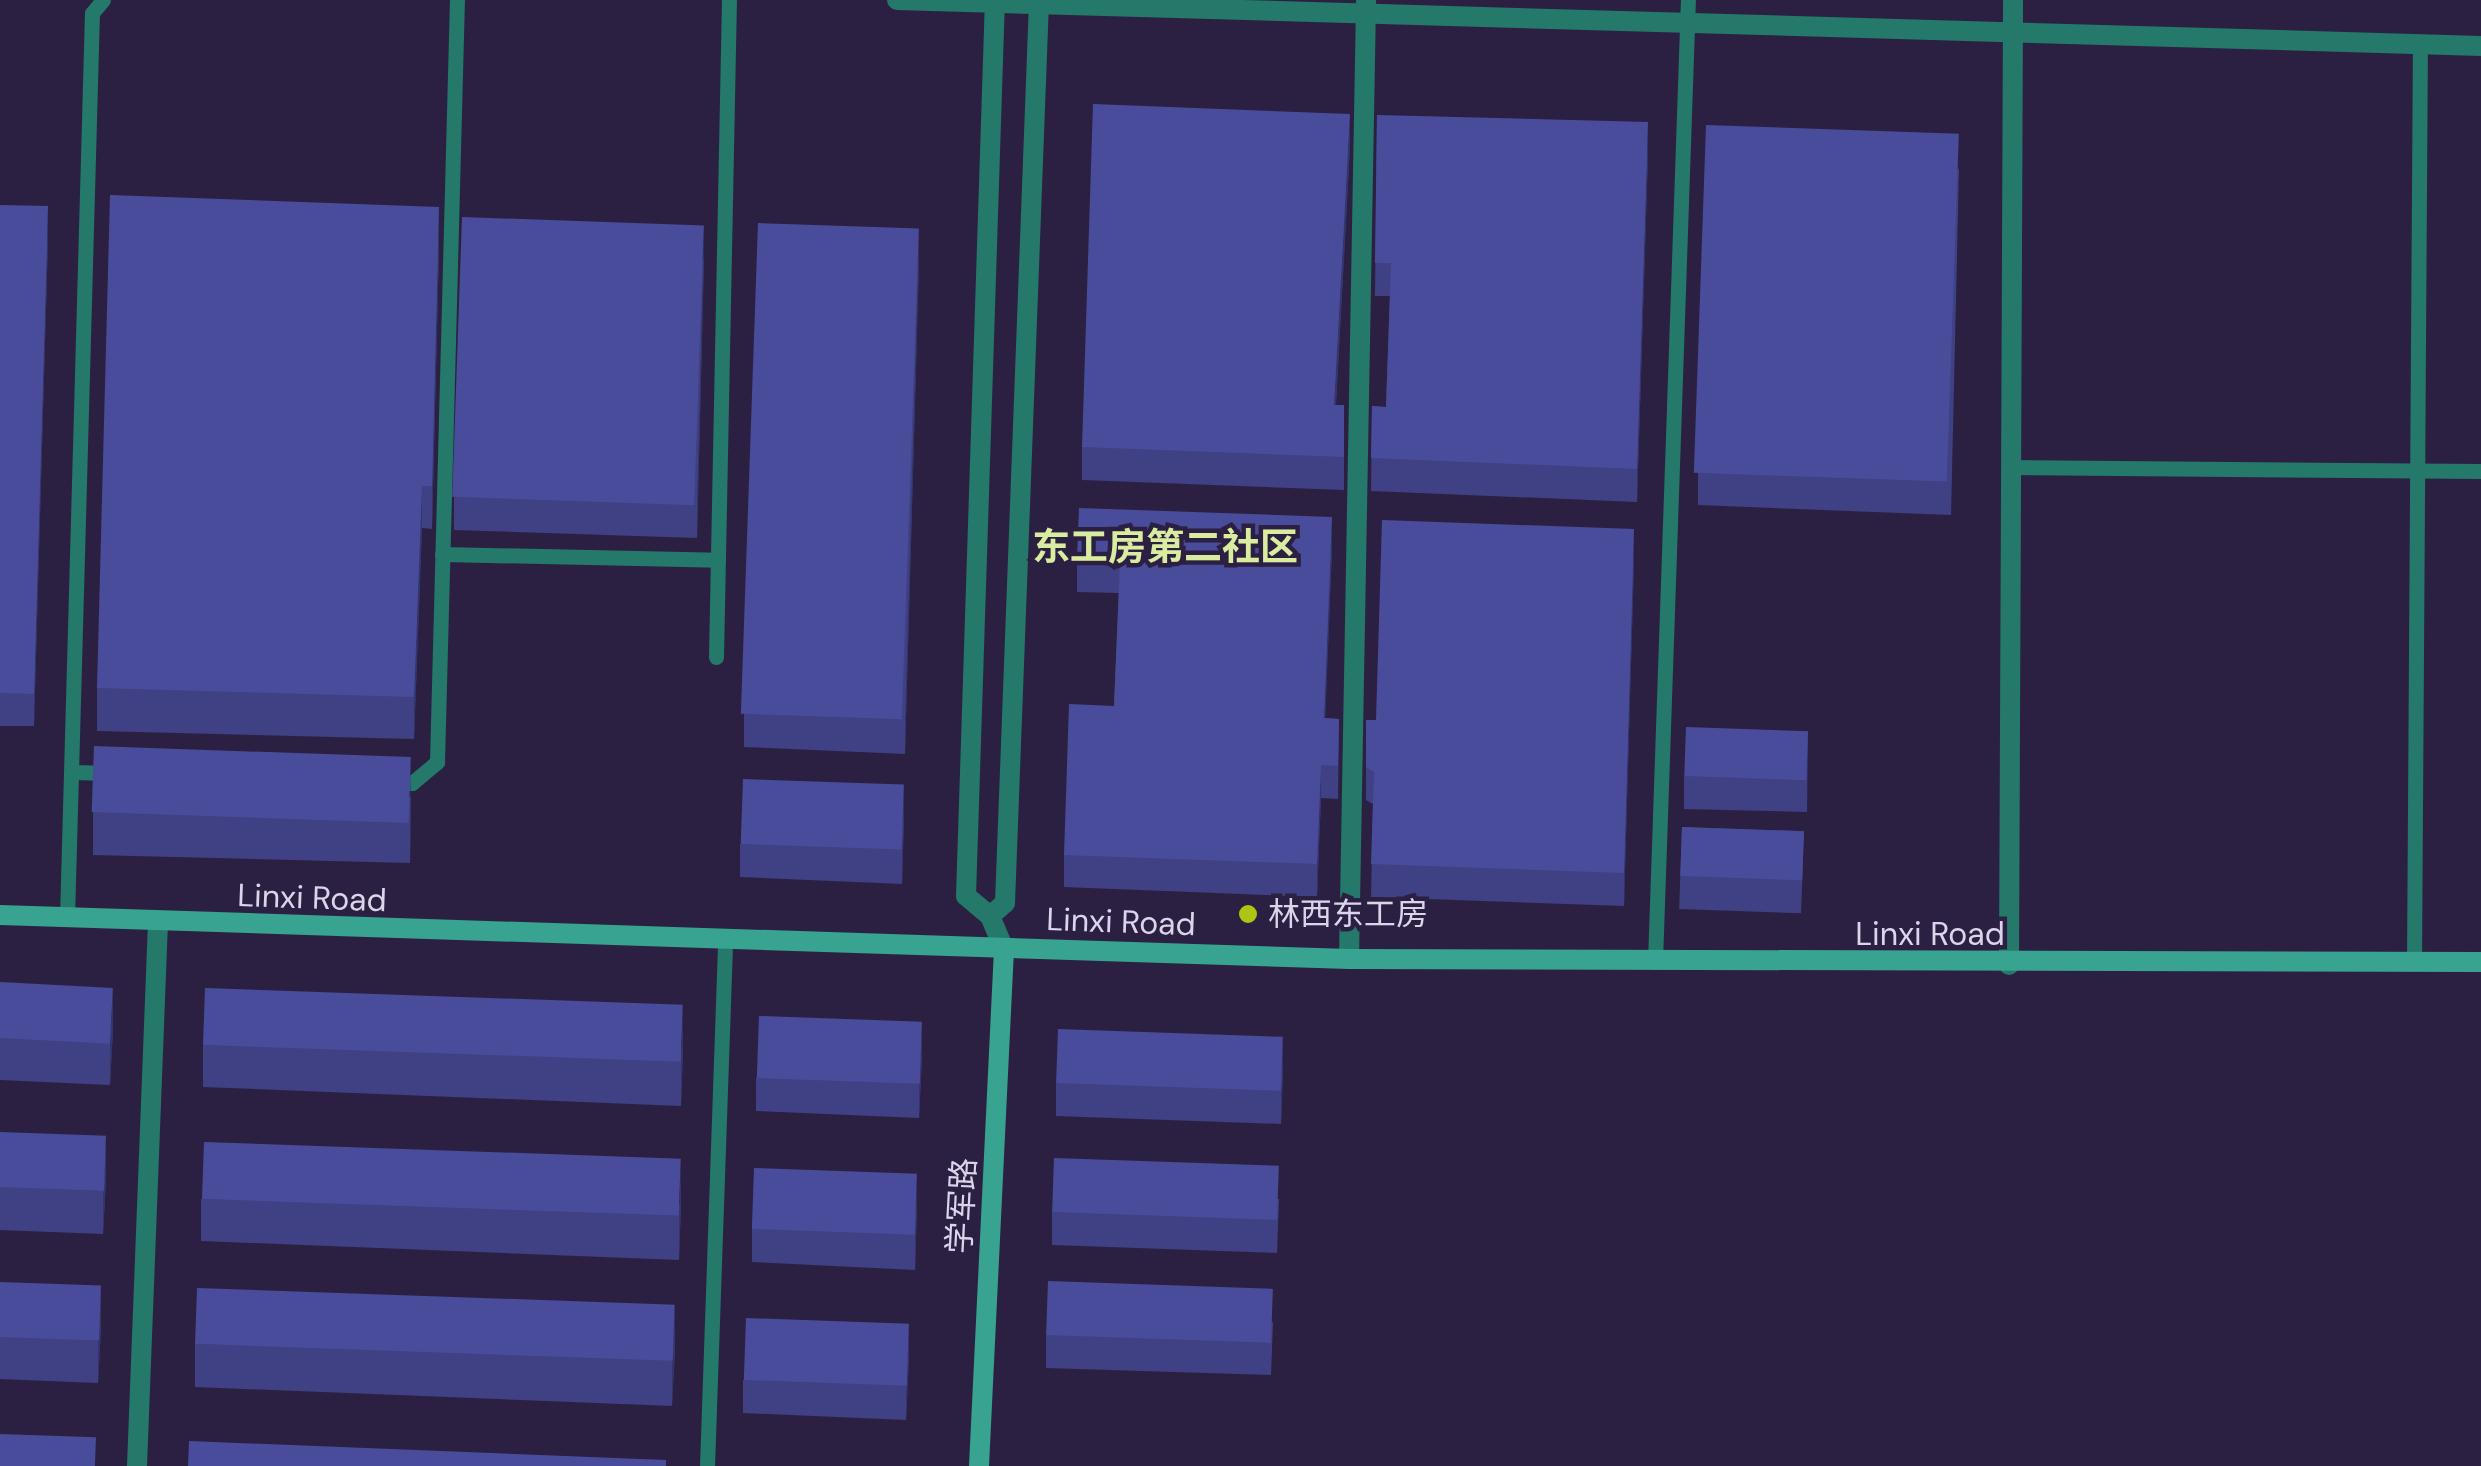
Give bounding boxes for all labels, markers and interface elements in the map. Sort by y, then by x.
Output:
district label: 东工房第二社区 [1032,525,1298,571]
street label: Linxi Road [237,876,387,920]
place label: 林西东工房 [1268,895,1428,933]
street label: Linxi Road [1046,900,1196,944]
marker: 林西东工房 [1237,903,1259,925]
street label: Linxi Road [1855,915,2005,953]
street label: 学军路 [940,1157,984,1255]

